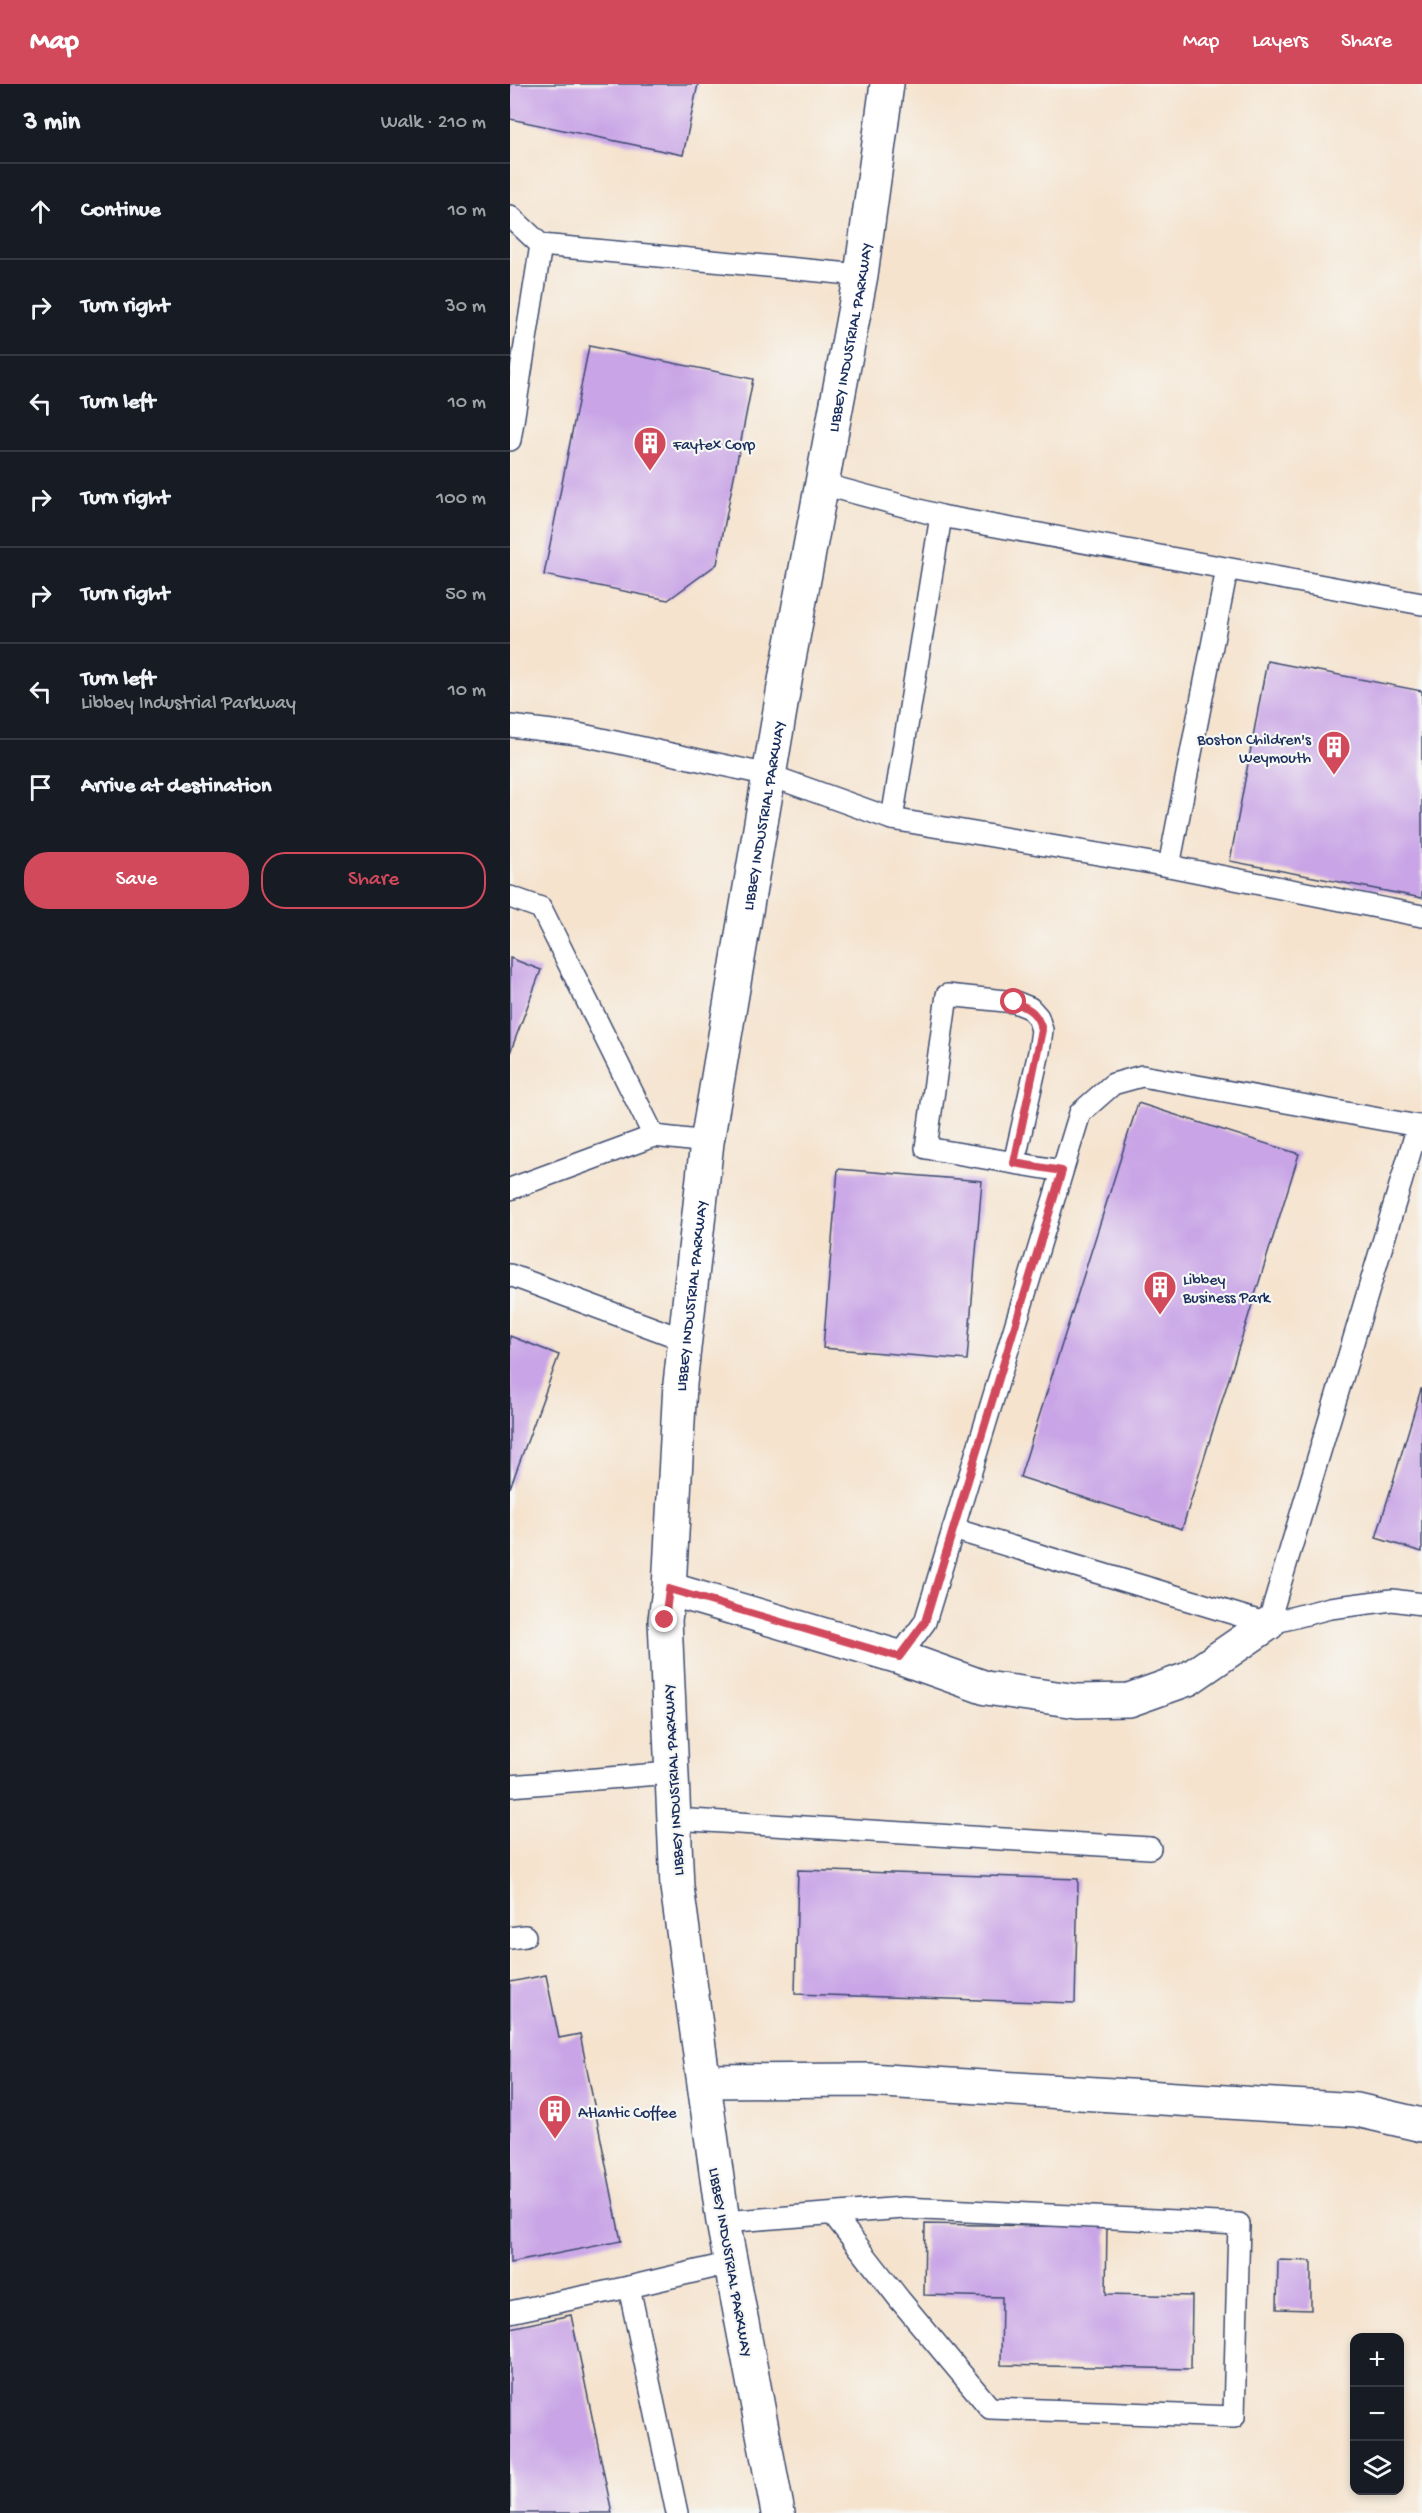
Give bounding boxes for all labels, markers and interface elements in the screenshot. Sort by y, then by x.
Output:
text: Map [30,26,79,59]
text: Map [1183,30,1219,55]
text: Layers [1252,30,1308,55]
text: Share [1341,30,1392,55]
text: 3 min [24,108,80,139]
text: Walk · 210 m [381,112,486,135]
icon: ahead [24,195,57,228]
text: Continue [81,198,161,224]
text: 10 m [448,200,486,223]
street label: LIBBEY INDUSTRIAL PARKWAY [826,242,878,434]
icon: right [24,291,57,324]
text: Turn right [81,294,169,320]
text: 30 m [445,296,486,319]
icon: left [24,387,57,420]
text: Turn left [81,390,155,416]
text: 10 m [448,392,486,415]
building icon: Faytex Corp [632,425,668,472]
place label: Faytex Corp [672,437,756,456]
icon: right [24,483,57,516]
text: Turn right [81,486,169,512]
text: 100 m [436,488,486,511]
icon: right [24,579,57,612]
text: Turn right [81,582,169,608]
text: 50 m [445,584,486,607]
text: Turn left [81,667,155,693]
icon: left [24,675,57,708]
text: 10 m [448,680,486,703]
text: Libbey Industrial Parkway [81,693,296,716]
street label: LIBBEY INDUSTRIAL PARKWAY [740,720,791,912]
building icon: Boston Children's Weymouth [1316,729,1352,776]
place label: Boston Children's Weymouth [1196,732,1312,769]
icon: arrive [24,771,57,804]
text: Arrive at destination [81,774,271,800]
button: Save [24,852,249,909]
button: Share [261,852,486,909]
route start [1000,988,1026,1014]
street label: LIBBEY INDUSTRIAL PARKWAY [674,1200,713,1392]
building icon: Libbey Business Park [1142,1269,1178,1316]
place label: Libbey Business Park [1182,1272,1272,1309]
route end [651,1606,677,1632]
street label: LIBBEY INDUSTRIAL PARKWAY [661,1683,690,1876]
building icon: Atlantic Coffee [537,2093,573,2140]
place label: Atlantic Coffee [578,2105,677,2124]
street label: LIBBEY INDUSTRIAL PARKWAY [703,2166,755,2359]
map controls [1350,2333,1404,2495]
button: + [1350,2333,1404,2387]
button: − [1350,2387,1404,2441]
button: layers [1350,2441,1404,2495]

